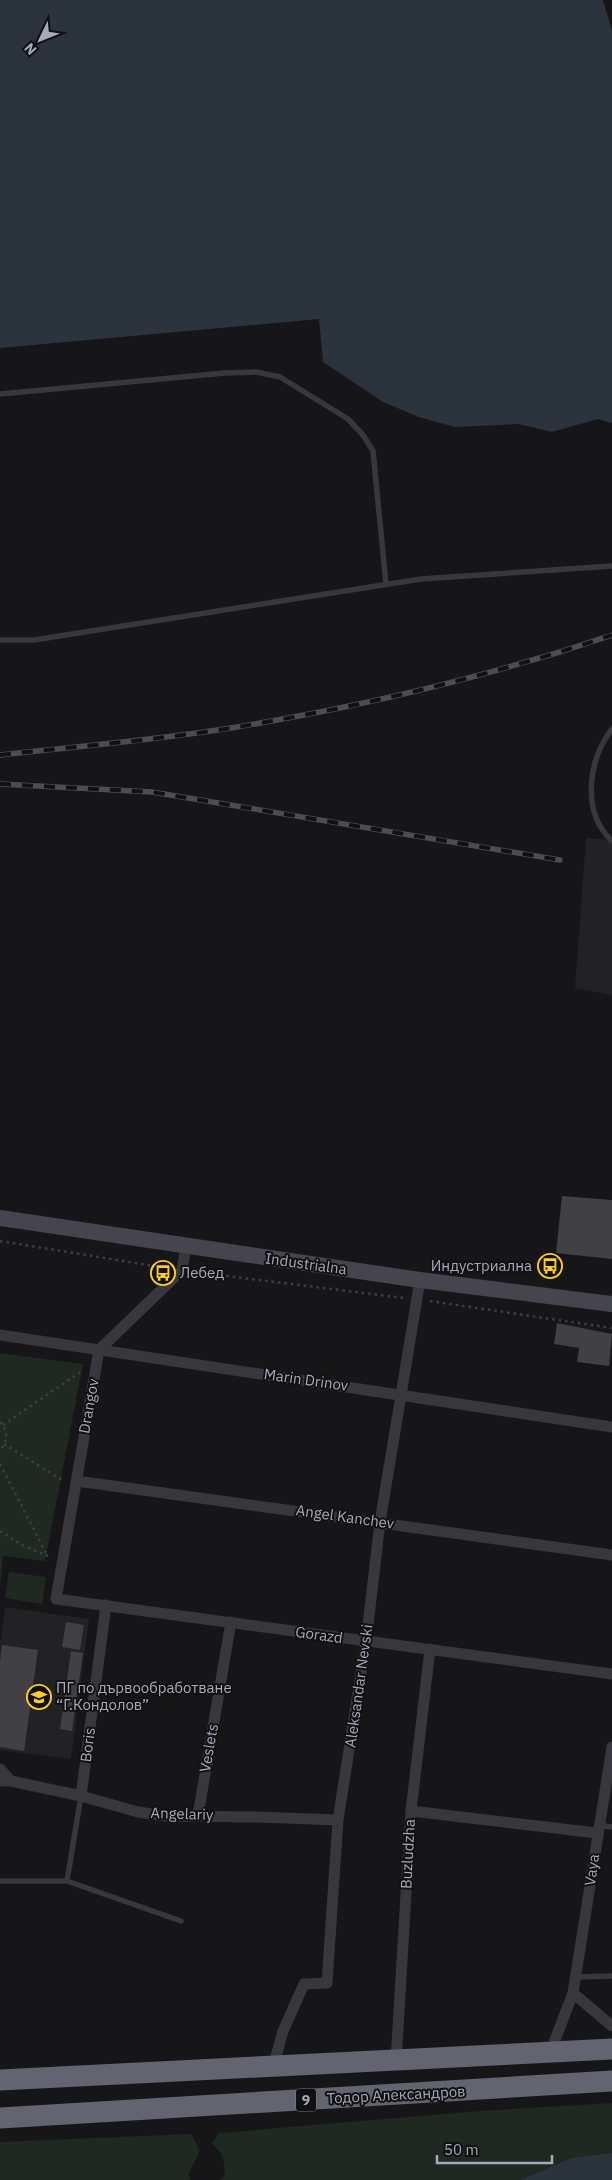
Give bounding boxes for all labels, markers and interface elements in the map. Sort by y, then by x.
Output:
north arrow [15,15,65,65]
text: N [20,39,41,59]
street label: Industrialna [264,1248,348,1279]
bus stop icon: Индустриална [537,1253,563,1279]
place label: Индустриална [431,1256,532,1275]
bus stop icon: Лебед [150,1260,176,1286]
place label: Лебед [180,1263,224,1282]
street label: Marin Drinov [263,1364,350,1395]
street label: Drangov [74,1376,103,1435]
street label: Angel Kanchev [295,1500,396,1533]
street label: Gorazd [294,1622,344,1647]
street label: Aleksandar Nevski [340,1623,377,1749]
place label: ПГ по дървообработване “Г.Кондолов” [56,1678,232,1714]
school or university icon: ПГ по дървообработване “Г.Кондолов” [26,1684,52,1710]
street label: Veslets [195,1722,222,1774]
street label: Boris [76,1727,99,1763]
street label: Angelariy [150,1803,214,1824]
street label: Buzludzha [396,1818,419,1889]
street label: Vaya [580,1853,603,1887]
street label: Тодор Александров [326,2081,466,2108]
road number: 9 [296,2088,316,2112]
scale bar [437,2132,552,2164]
text: 50 m [444,2140,479,2159]

